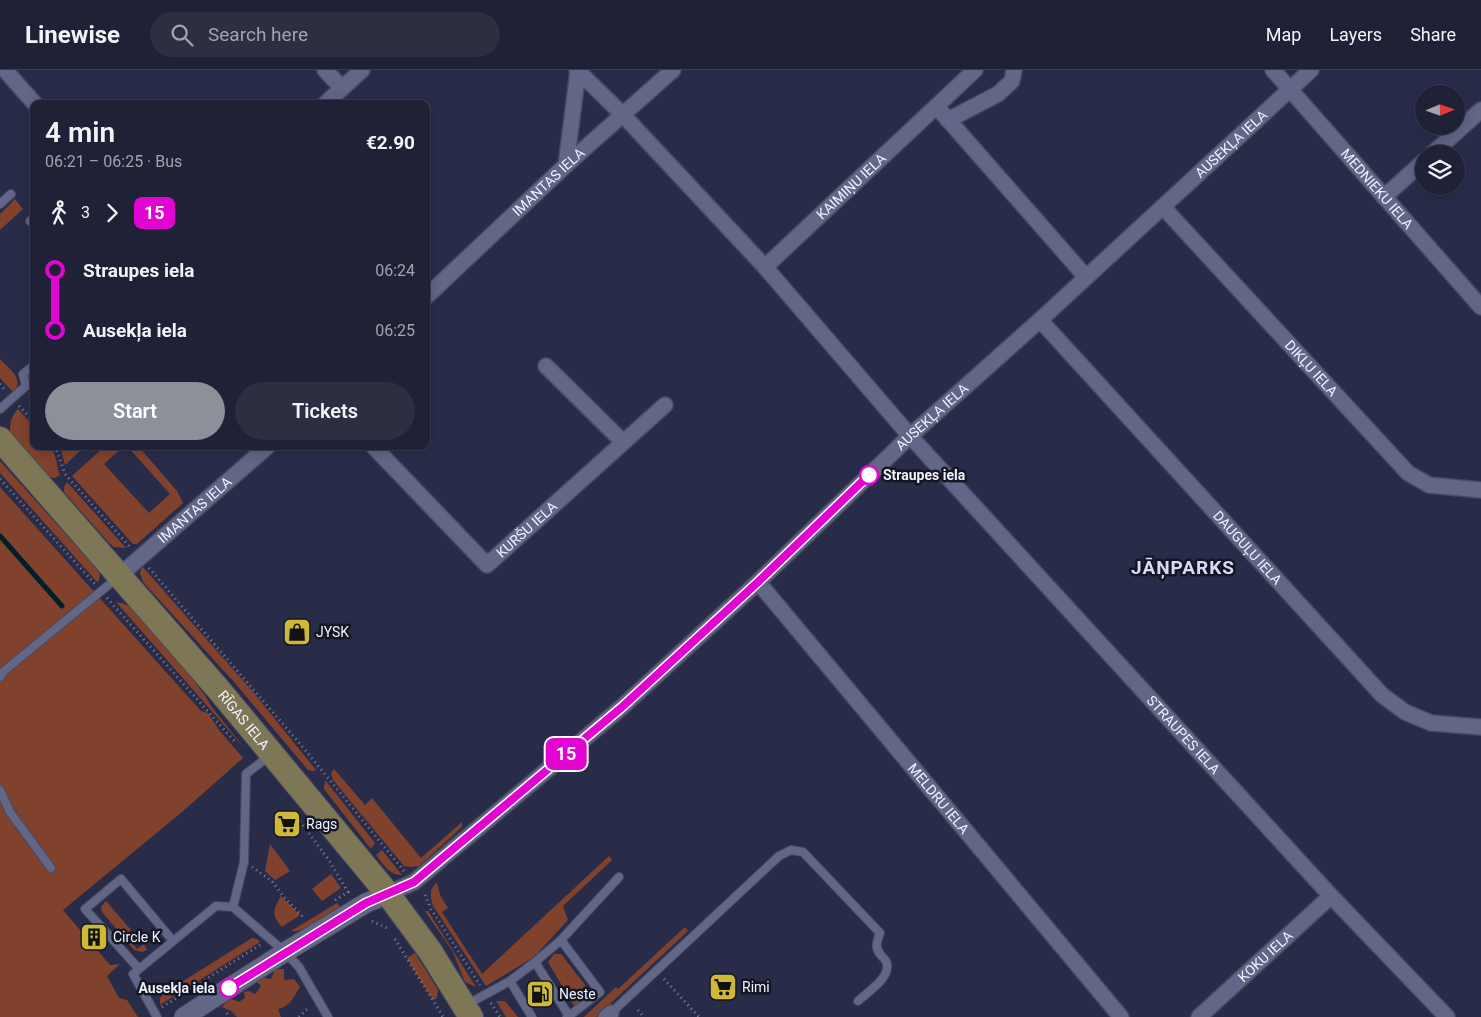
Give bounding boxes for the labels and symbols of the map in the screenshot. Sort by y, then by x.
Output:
north arrow [1415,85,1465,135]
street label: AUSEKĻA IELA [1192,107,1270,181]
street label: IMANTAS IELA [509,145,588,219]
street label: MEDNIEKU IELA [1338,145,1417,232]
street label: KAIMIŅU IELA [813,150,889,223]
street label: DIKĻU IELA [1282,337,1341,399]
street label: AUSEKĻA IELA [892,380,971,454]
marker: Straupes iela [859,465,879,485]
place label: Straupes iela [883,467,966,483]
street label: IMANTAS IELA [155,474,235,546]
street label: KURŠU IELA [493,498,560,561]
street label: DAUGUĻU IELA [1210,507,1285,588]
district label: JĀŅPARKS [1131,556,1235,579]
shop icon: JYSK [282,617,312,647]
place label: JYSK [316,624,349,640]
street label: RĪGAS IELA [215,687,273,753]
street label: STRAUPES IELA [1144,692,1223,777]
line badge: 15 [544,738,588,770]
street label: MELDRU IELA [905,760,973,837]
supermarket icon: Rags [272,809,302,839]
place label: Rags [306,816,337,832]
building icon: Circle K [79,922,109,952]
street label: KOKU IELA [1235,927,1296,985]
place label: Circle K [113,929,161,945]
supermarket icon: Rimi [708,972,738,1002]
marker: Ausekļa iela [219,978,239,998]
fuel station icon: Neste [525,979,555,1009]
place label: Rimi [742,979,770,995]
place label: Ausekļa iela [138,980,216,997]
place label: Neste [559,986,596,1002]

